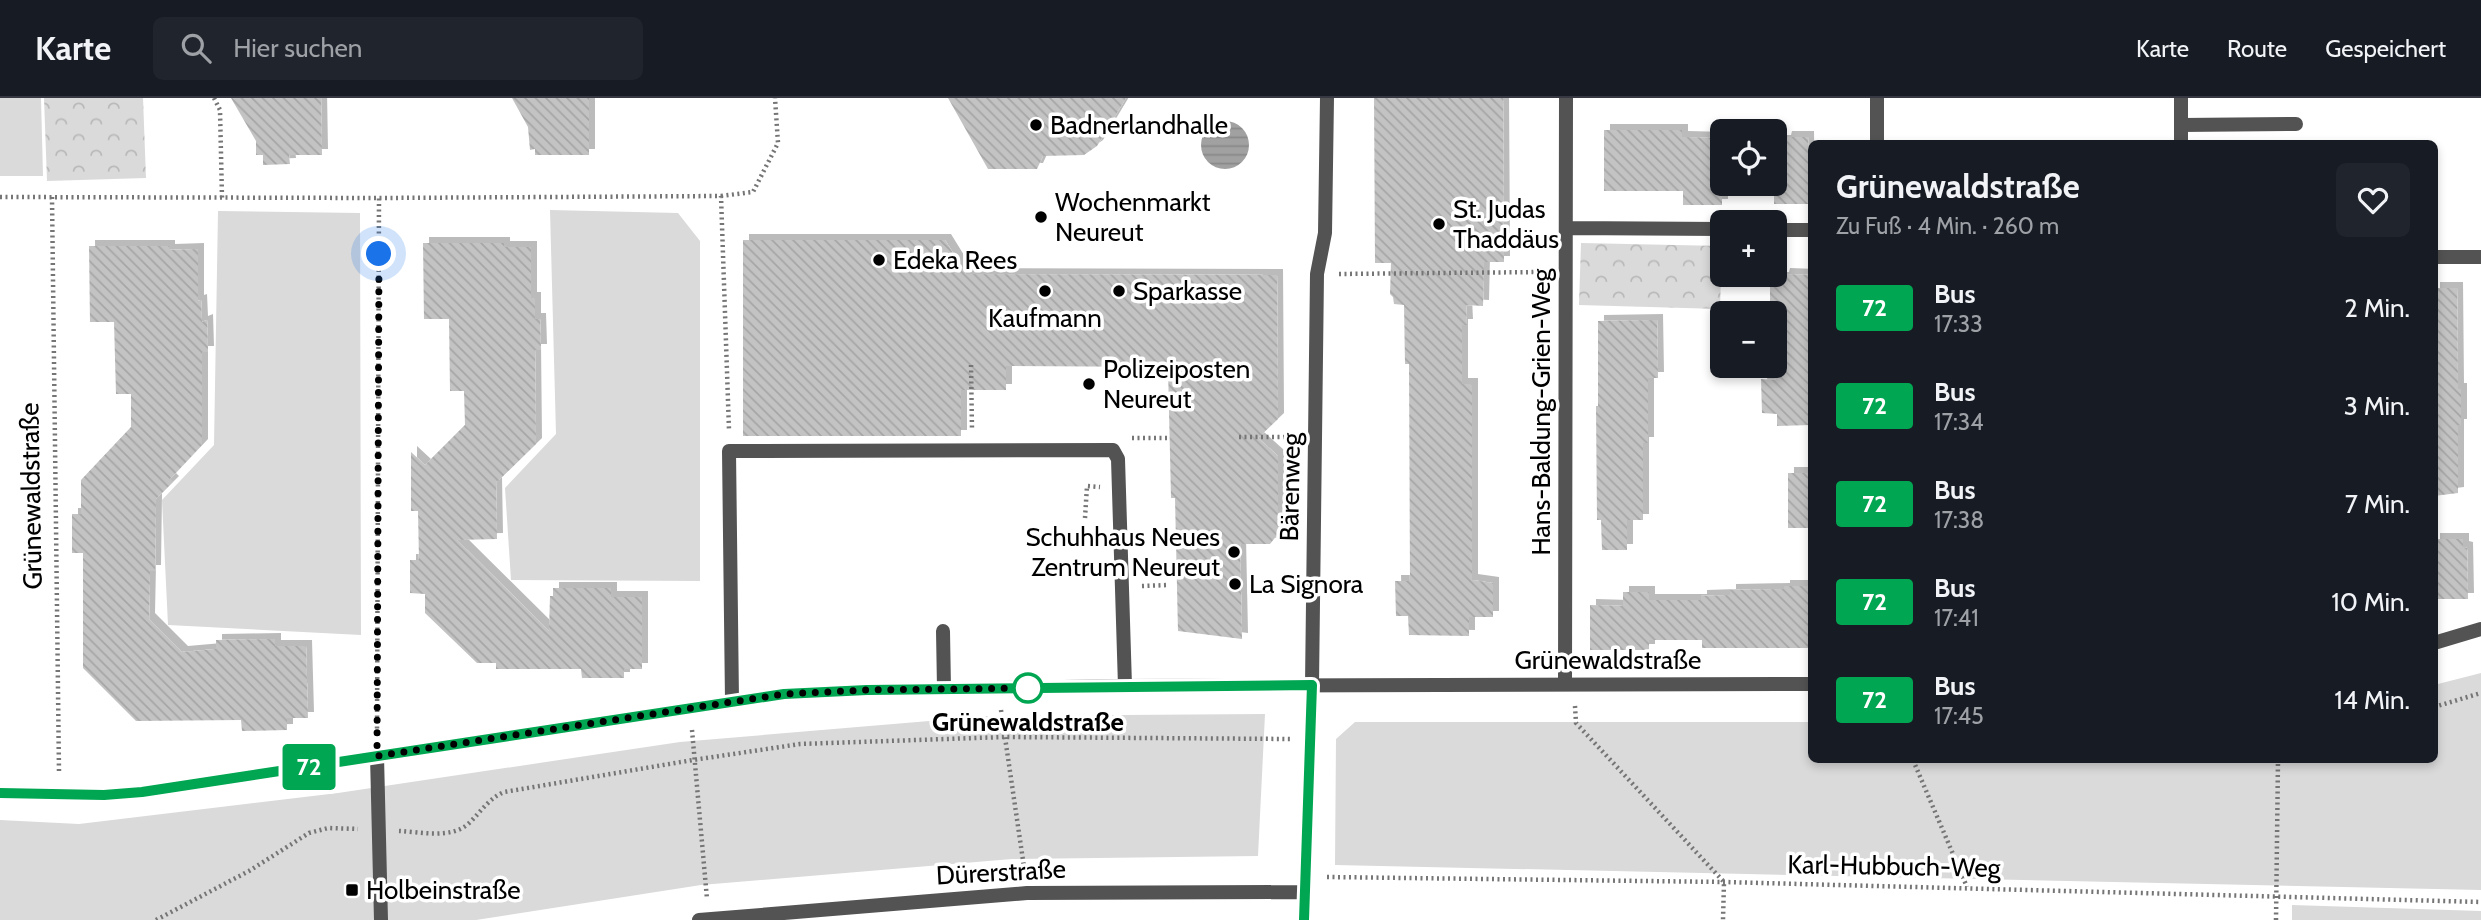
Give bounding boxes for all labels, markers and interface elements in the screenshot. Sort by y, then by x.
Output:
search box [153,17,643,80]
text: Karte [35,28,111,68]
icon: search [177,29,215,67]
text: Hier suchen [233,32,362,64]
text: Karte [2136,34,2189,63]
text: Route [2227,34,2287,63]
text: Gespeichert [2325,34,2446,63]
place label: Badnerlandhalle [1050,109,1228,141]
marker: Badnerlandhalle [1028,117,1044,133]
map controls [1710,119,1787,378]
button: locate [1710,119,1787,196]
button: heart [2336,163,2410,237]
text: Grünewaldstraße [1836,166,2080,206]
place label: Wochenmarkt Neureut [1055,186,1211,248]
place label: St. Judas Thaddäus [1453,193,1559,255]
marker: Wochenmarkt Neureut [1033,209,1049,225]
button: + [1710,210,1787,287]
text: Zu Fuß · 4 Min. · 260 m [1836,212,2059,240]
marker: St. Judas Thaddäus [1431,216,1447,232]
your location [361,236,396,271]
place label: Edeka Rees [893,244,1017,276]
marker: Edeka Rees [871,252,887,268]
street label: Hans-Baldung-Grien-Weg [1525,267,1557,556]
place label: Sparkasse [1133,275,1242,307]
text: Bus [1934,278,1975,310]
marker: Kaufmann [1037,283,1053,299]
marker: Sparkasse [1111,283,1127,299]
text: 2 Min. [2344,292,2410,324]
text: 72 [1862,293,1887,322]
button: − [1710,301,1787,378]
place label: Kaufmann [988,302,1102,334]
text: 17:33 [1934,310,1983,338]
place label: Polizeiposten Neureut [1103,353,1250,415]
marker: Polizeiposten Neureut [1081,376,1097,392]
text: Bus [1934,376,1975,408]
text: 3 Min. [2344,390,2410,422]
text: 72 [1862,391,1887,420]
street label: Grünewaldstraße [13,402,49,590]
text: 17:34 [1934,408,1984,436]
street label: Bärenweg [1273,431,1307,542]
text: Bus [1934,474,1975,506]
text: 7 Min. [2345,488,2410,520]
text: 72 [1862,489,1887,518]
text: 17:38 [1934,506,1984,534]
place label: Schuhhaus Neues Zentrum Neureut [1025,521,1220,583]
marker: Schuhhaus Neues Zentrum Neureut [1226,544,1242,560]
place label: La Signora [1249,568,1364,600]
text: Bus [1934,572,1975,604]
marker: La Signora [1227,576,1243,592]
text: 10 Min. [2331,586,2410,618]
text: 72 [1862,587,1887,616]
text: 17:41 [1934,604,1979,632]
street label: Grünewaldstraße [1515,644,1701,676]
text: Bus [1934,670,1975,702]
marker: Grünewaldstraße [1013,673,1043,703]
text: 14 Min. [2334,684,2410,716]
text: 72 [1862,685,1887,714]
text: 17:45 [1934,702,1984,730]
place label: Grünewaldstraße [932,706,1124,738]
line badge: 72 [278,744,340,790]
text: 72 [297,752,321,781]
street label: Karl-Hubbuch-Weg [1787,848,2002,884]
street label: Dürerstraße [935,853,1067,891]
place label: Holbeinstraße [366,874,520,906]
marker: Holbeinstraße [344,882,360,898]

